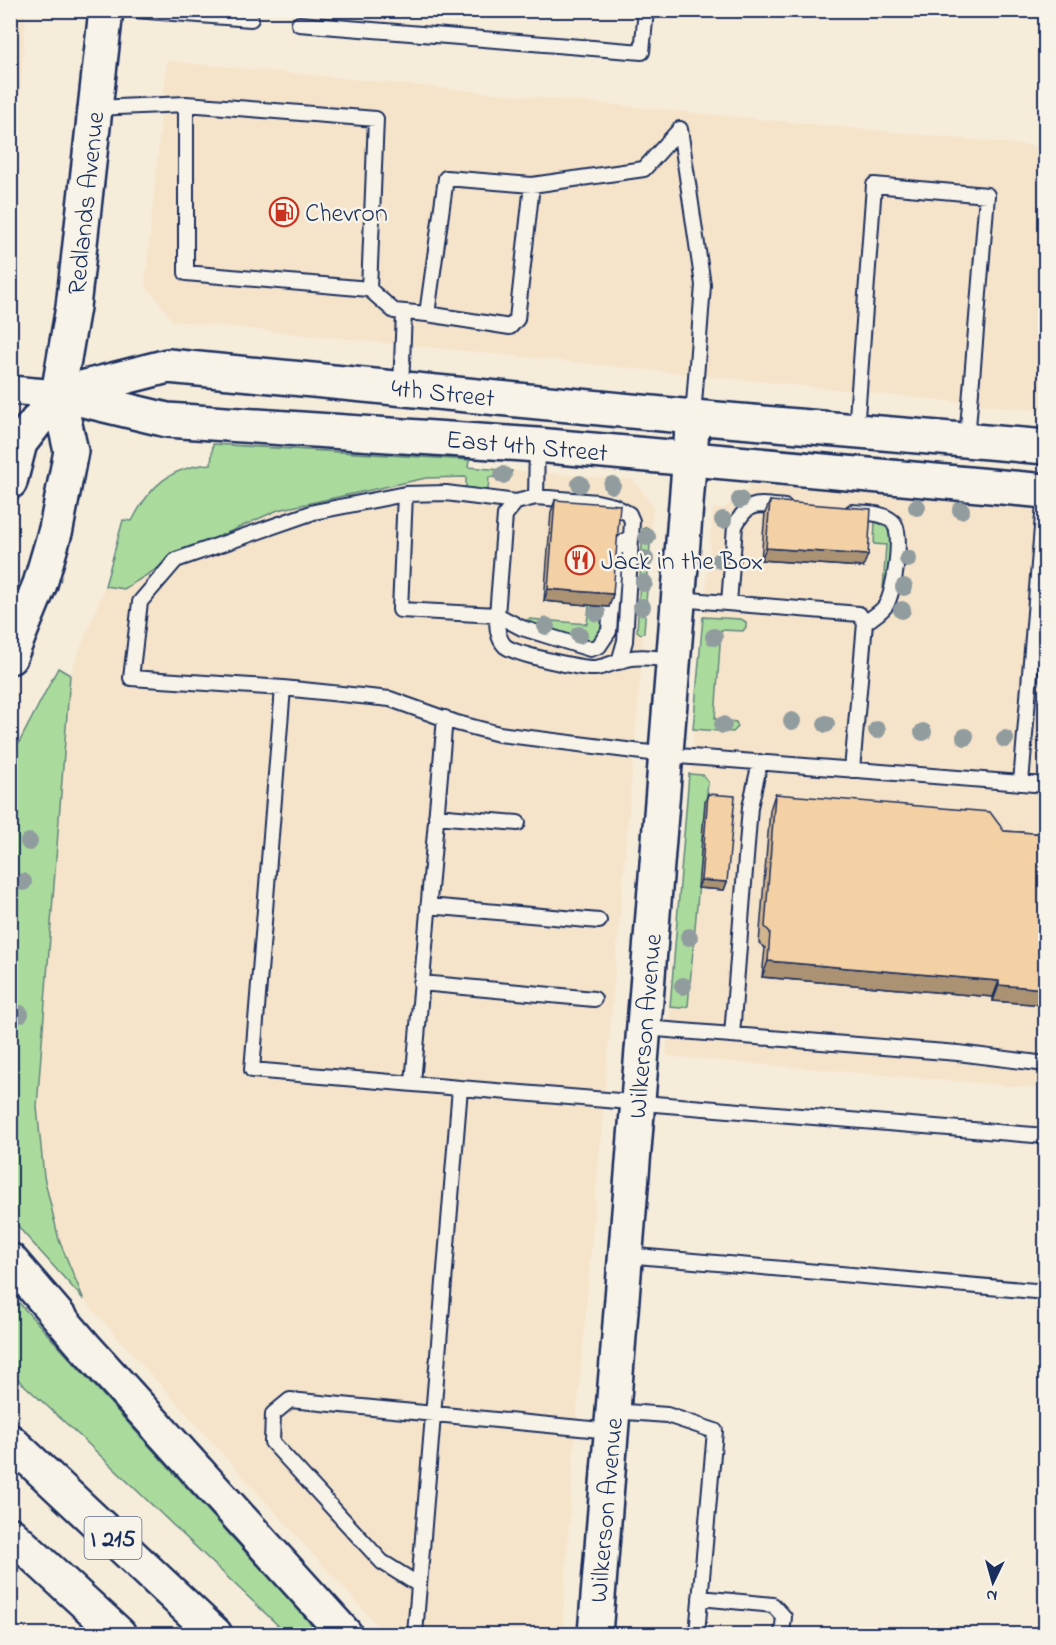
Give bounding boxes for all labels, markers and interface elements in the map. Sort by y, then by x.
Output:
street label: Redlands Avenue [59,110,117,297]
fuel station icon: Chevron [268,196,300,228]
place label: Chevron [305,196,388,234]
street label: 4th Street [389,371,497,419]
street label: East 4th Street [444,422,609,474]
restaurant icon: Jack in the Box [564,544,596,576]
place label: Jack in the Box [601,544,763,582]
street label: Wilkerson Avenue [620,932,674,1120]
street label: Wilkerson Avenue [581,1416,635,1604]
road number: I 215 [84,1517,142,1559]
north arrow [963,1552,1023,1612]
text: N [985,1583,998,1607]

